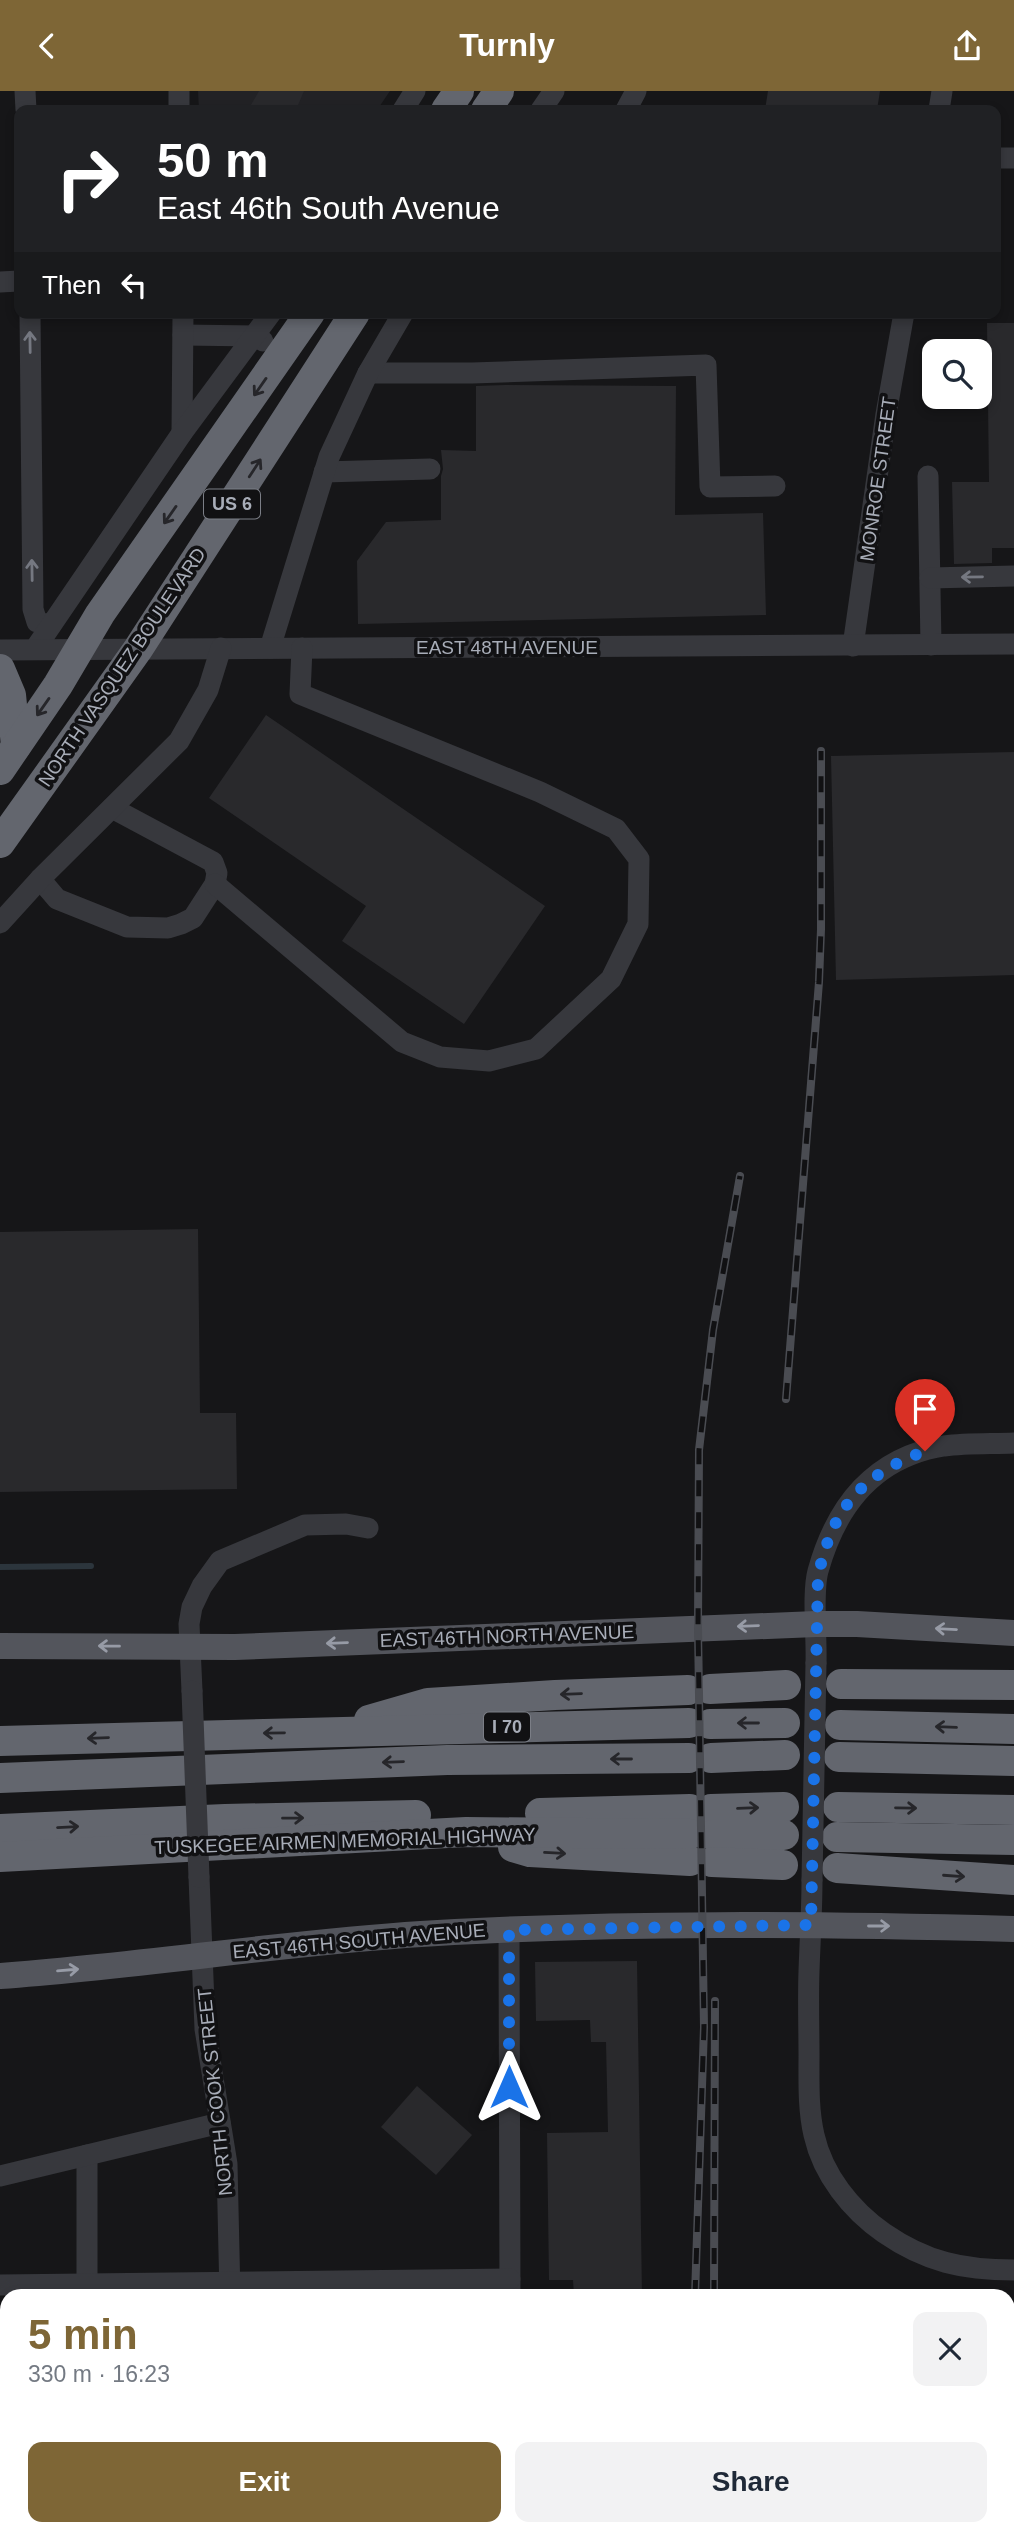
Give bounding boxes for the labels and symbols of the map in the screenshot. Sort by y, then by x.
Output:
one-way arrow [23,331,37,354]
one-way arrow [253,376,267,396]
street label: MONROE STREET [856,395,900,563]
one-way arrow [247,459,262,478]
road number: US 6 [204,489,260,519]
one-way arrow [163,505,177,524]
street label: NORTH VASQUEZ BOULEVARD [34,544,210,790]
one-way arrow [25,558,39,581]
one-way arrow [961,570,984,584]
street label: EAST 48TH AVENUE [416,637,598,658]
one-way arrow [36,697,50,716]
pin [895,1379,955,1451]
one-way arrow [737,1620,760,1633]
street label: EAST 46TH NORTH AVENUE [379,1621,635,1651]
one-way arrow [935,1622,958,1635]
one-way arrow [326,1636,349,1649]
one-way arrow [98,1639,121,1653]
one-way arrow [560,1687,583,1700]
road number: I 70 [484,1713,530,1742]
one-way arrow [737,1716,760,1729]
one-way arrow [935,1720,958,1734]
one-way arrow [262,1726,285,1740]
one-way arrow [87,1731,110,1744]
one-way arrow [610,1752,633,1766]
one-way arrow [382,1756,405,1769]
one-way arrow [736,1801,759,1814]
one-way arrow [894,1801,917,1815]
one-way arrow [281,1811,304,1825]
one-way arrow [56,1820,79,1833]
street label: TUSKEGEE AIRMEN MEMORIAL HIGHWAY [154,1824,536,1858]
one-way arrow [544,1847,567,1860]
one-way arrow [942,1870,964,1883]
street label: EAST 46TH SOUTH AVENUE [232,1919,486,1963]
one-way arrow [867,1919,890,1933]
one-way arrow [56,1963,79,1976]
street label: NORTH COOK STREET [194,1987,236,2197]
position arrow [472,2050,546,2124]

